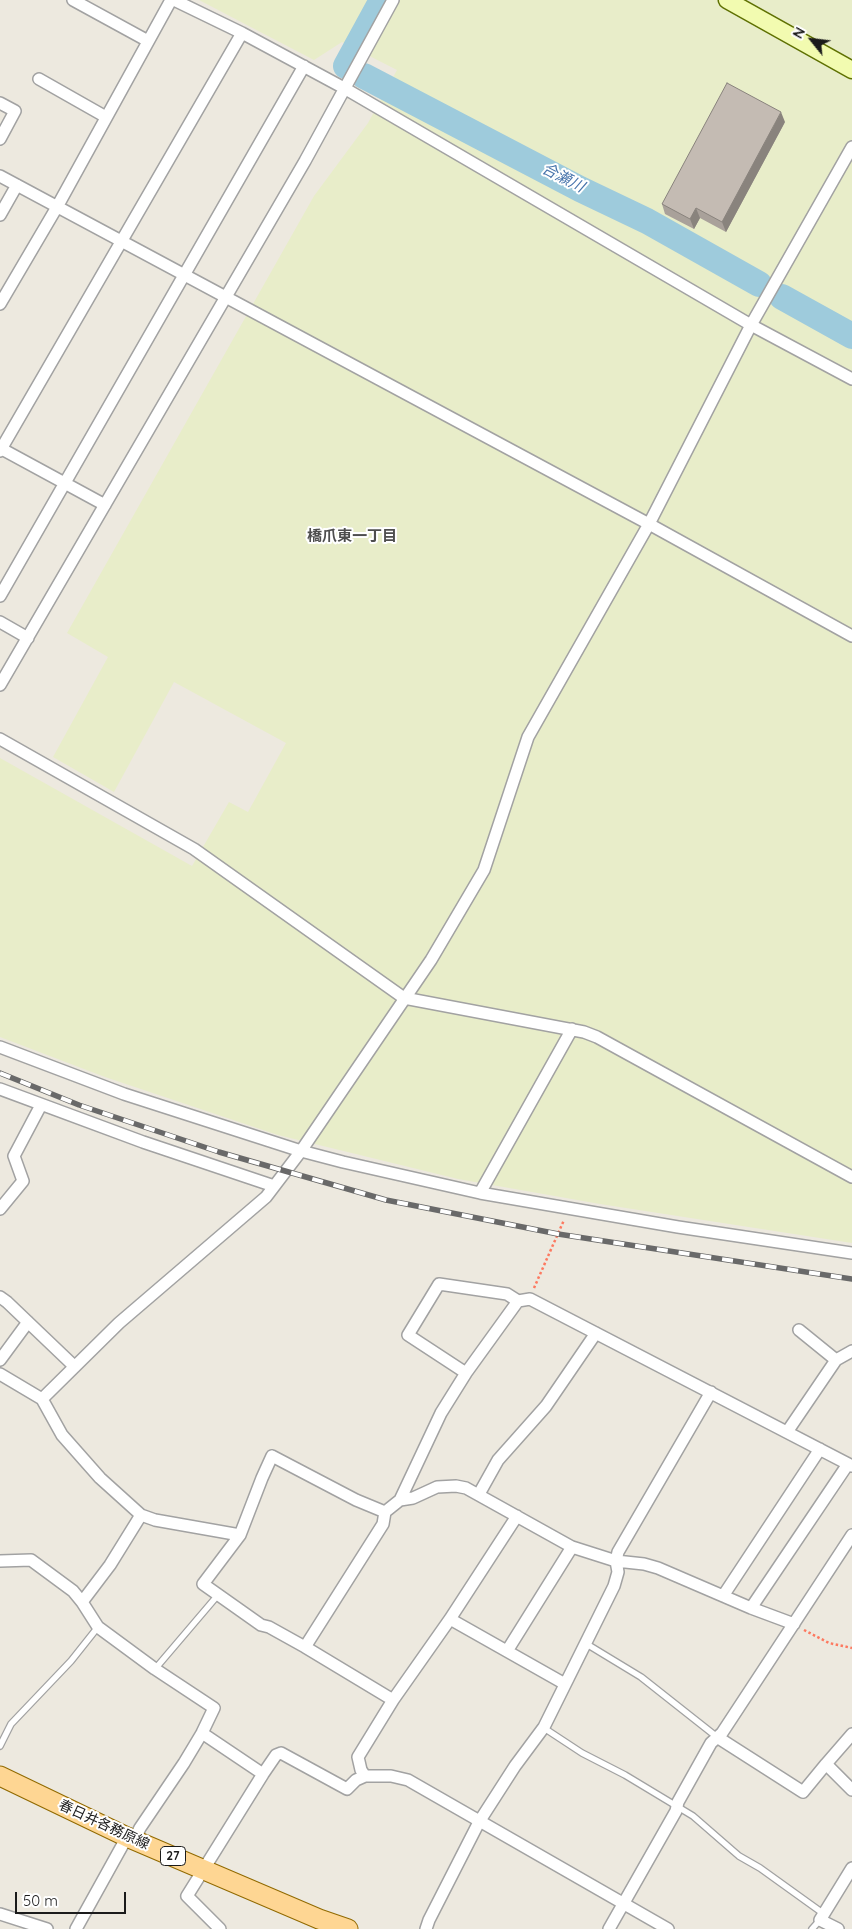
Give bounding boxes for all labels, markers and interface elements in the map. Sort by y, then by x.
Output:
north arrow [787,15,837,65]
text: N [789,24,809,42]
water label: 合瀬川 [539,160,587,196]
district label: 橋爪東一丁目 [307,527,397,545]
street label: 春日井各務原線 [56,1797,152,1853]
road number: 27 [160,1846,186,1865]
scale bar [18,1882,129,1914]
text: 50 m [23,1891,58,1910]

